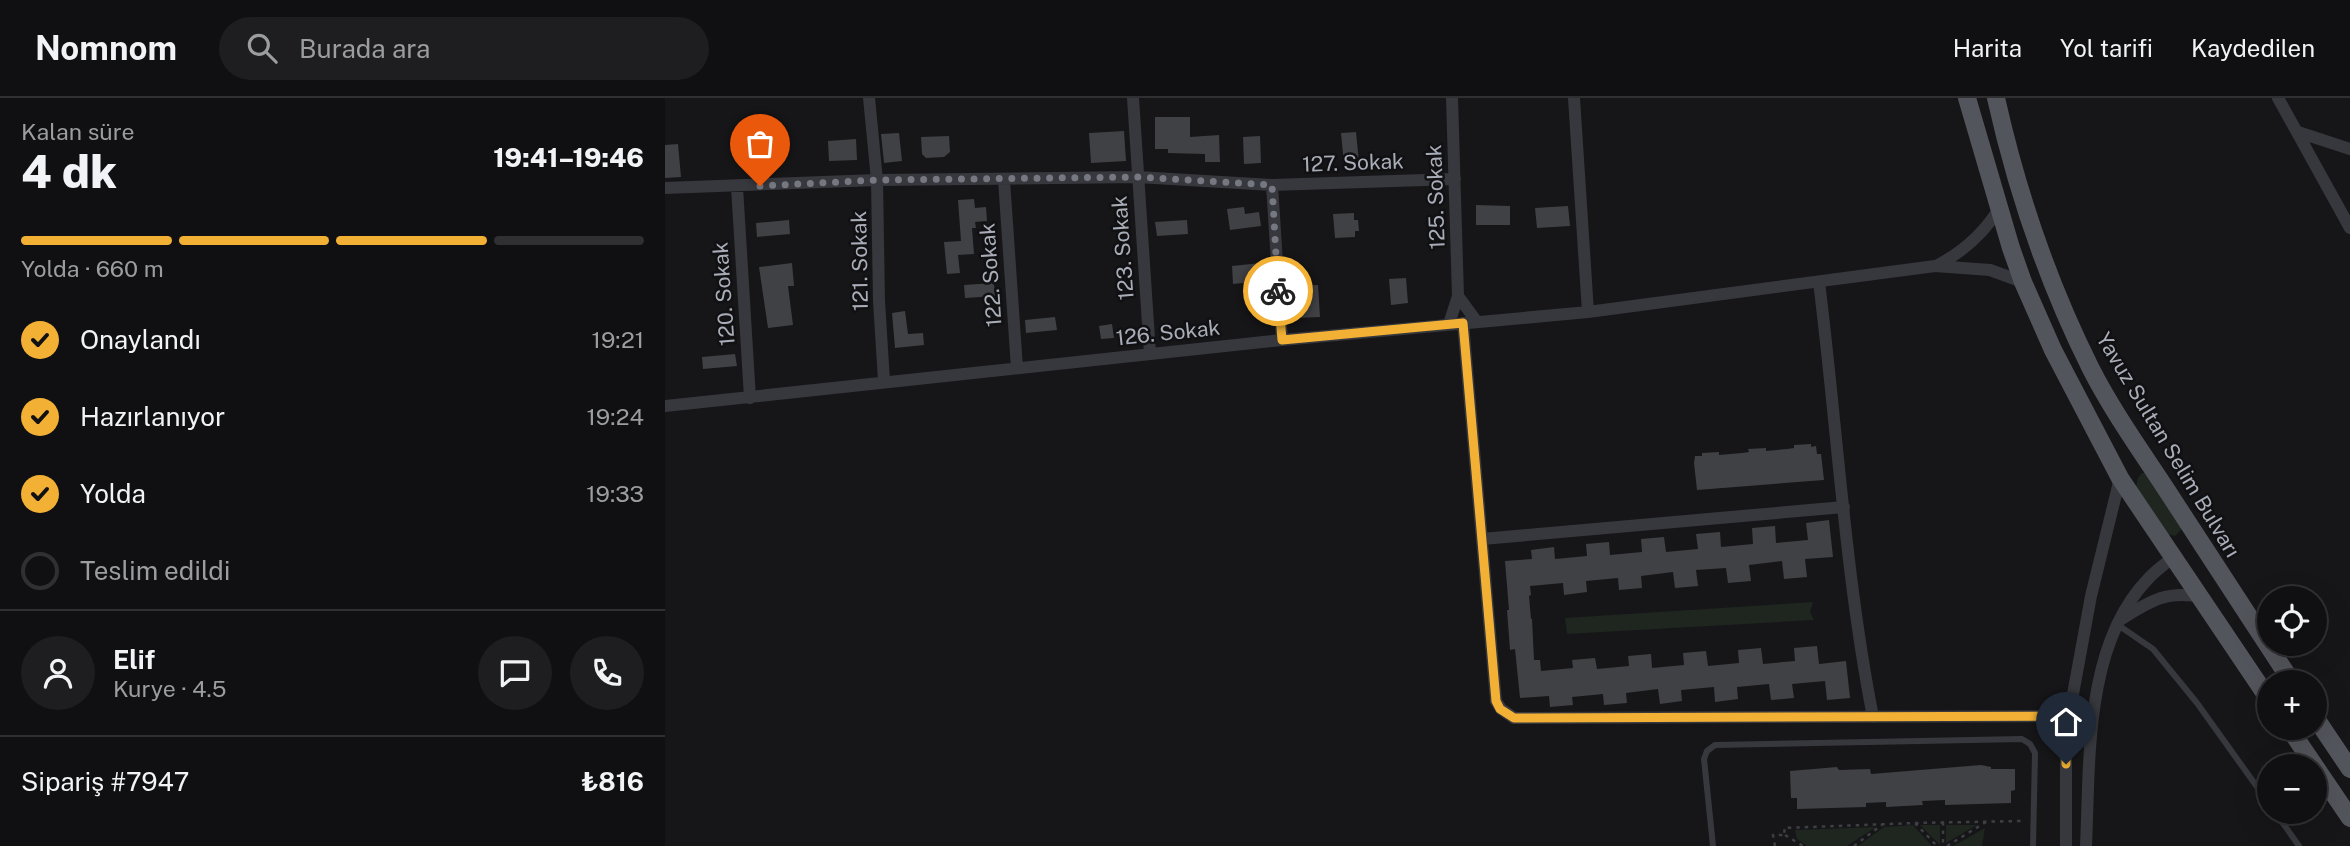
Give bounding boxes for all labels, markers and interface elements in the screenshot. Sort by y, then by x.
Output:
search box [219,17,709,80]
text: Nomnom [35,29,177,67]
icon: search [243,29,281,67]
text: Burada ara [299,33,430,64]
text: Harita [1953,34,2022,62]
text: Yol tarifi [2060,34,2153,62]
text: Kaydedilen [2191,34,2315,62]
pin [730,114,790,186]
text: Kalan süre [21,118,135,145]
icon: bag [741,125,779,163]
text: 19:41–19:46 [493,142,644,173]
text: 4 dk [21,144,117,198]
street label: 125. Sokak [1421,144,1450,250]
street label: 127. Sokak [1302,148,1404,177]
street label: 123. Sokak [1106,195,1139,301]
street label: 121. Sokak [846,211,873,311]
street label: 122. Sokak [974,222,1007,328]
street label: 120. Sokak [707,241,740,347]
text: Yolda · 660 m [21,255,164,282]
courier [1243,256,1313,326]
icon: bike [1259,272,1297,310]
street label: 126. Sokak [1115,315,1222,350]
icon: check [21,321,59,359]
text: Onaylandı [80,324,201,355]
text: 19:21 [592,326,644,353]
street label: Yavuz Sultan Selim Bulvarı [2091,328,2246,562]
icon: check [21,398,59,436]
text: Hazırlanıyor [80,401,225,432]
text: 19:24 [586,403,644,430]
icon: check [21,475,59,513]
text: Yolda [80,478,146,509]
text: 19:33 [586,480,644,507]
text: Teslim edildi [80,555,230,586]
map controls [2257,586,2327,824]
button: locate [2257,586,2327,656]
button: person [21,636,95,710]
button: chat [478,636,552,710]
button: phone [570,636,644,710]
text: Elif [113,644,155,675]
button: + [2257,670,2327,740]
text: Kurye · 4.5 [113,675,226,702]
pin [2036,692,2096,764]
icon: home [2047,703,2085,741]
button: − [2257,754,2327,824]
text: Sipariş #7947 [21,766,189,797]
text: ₺816 [581,766,644,797]

